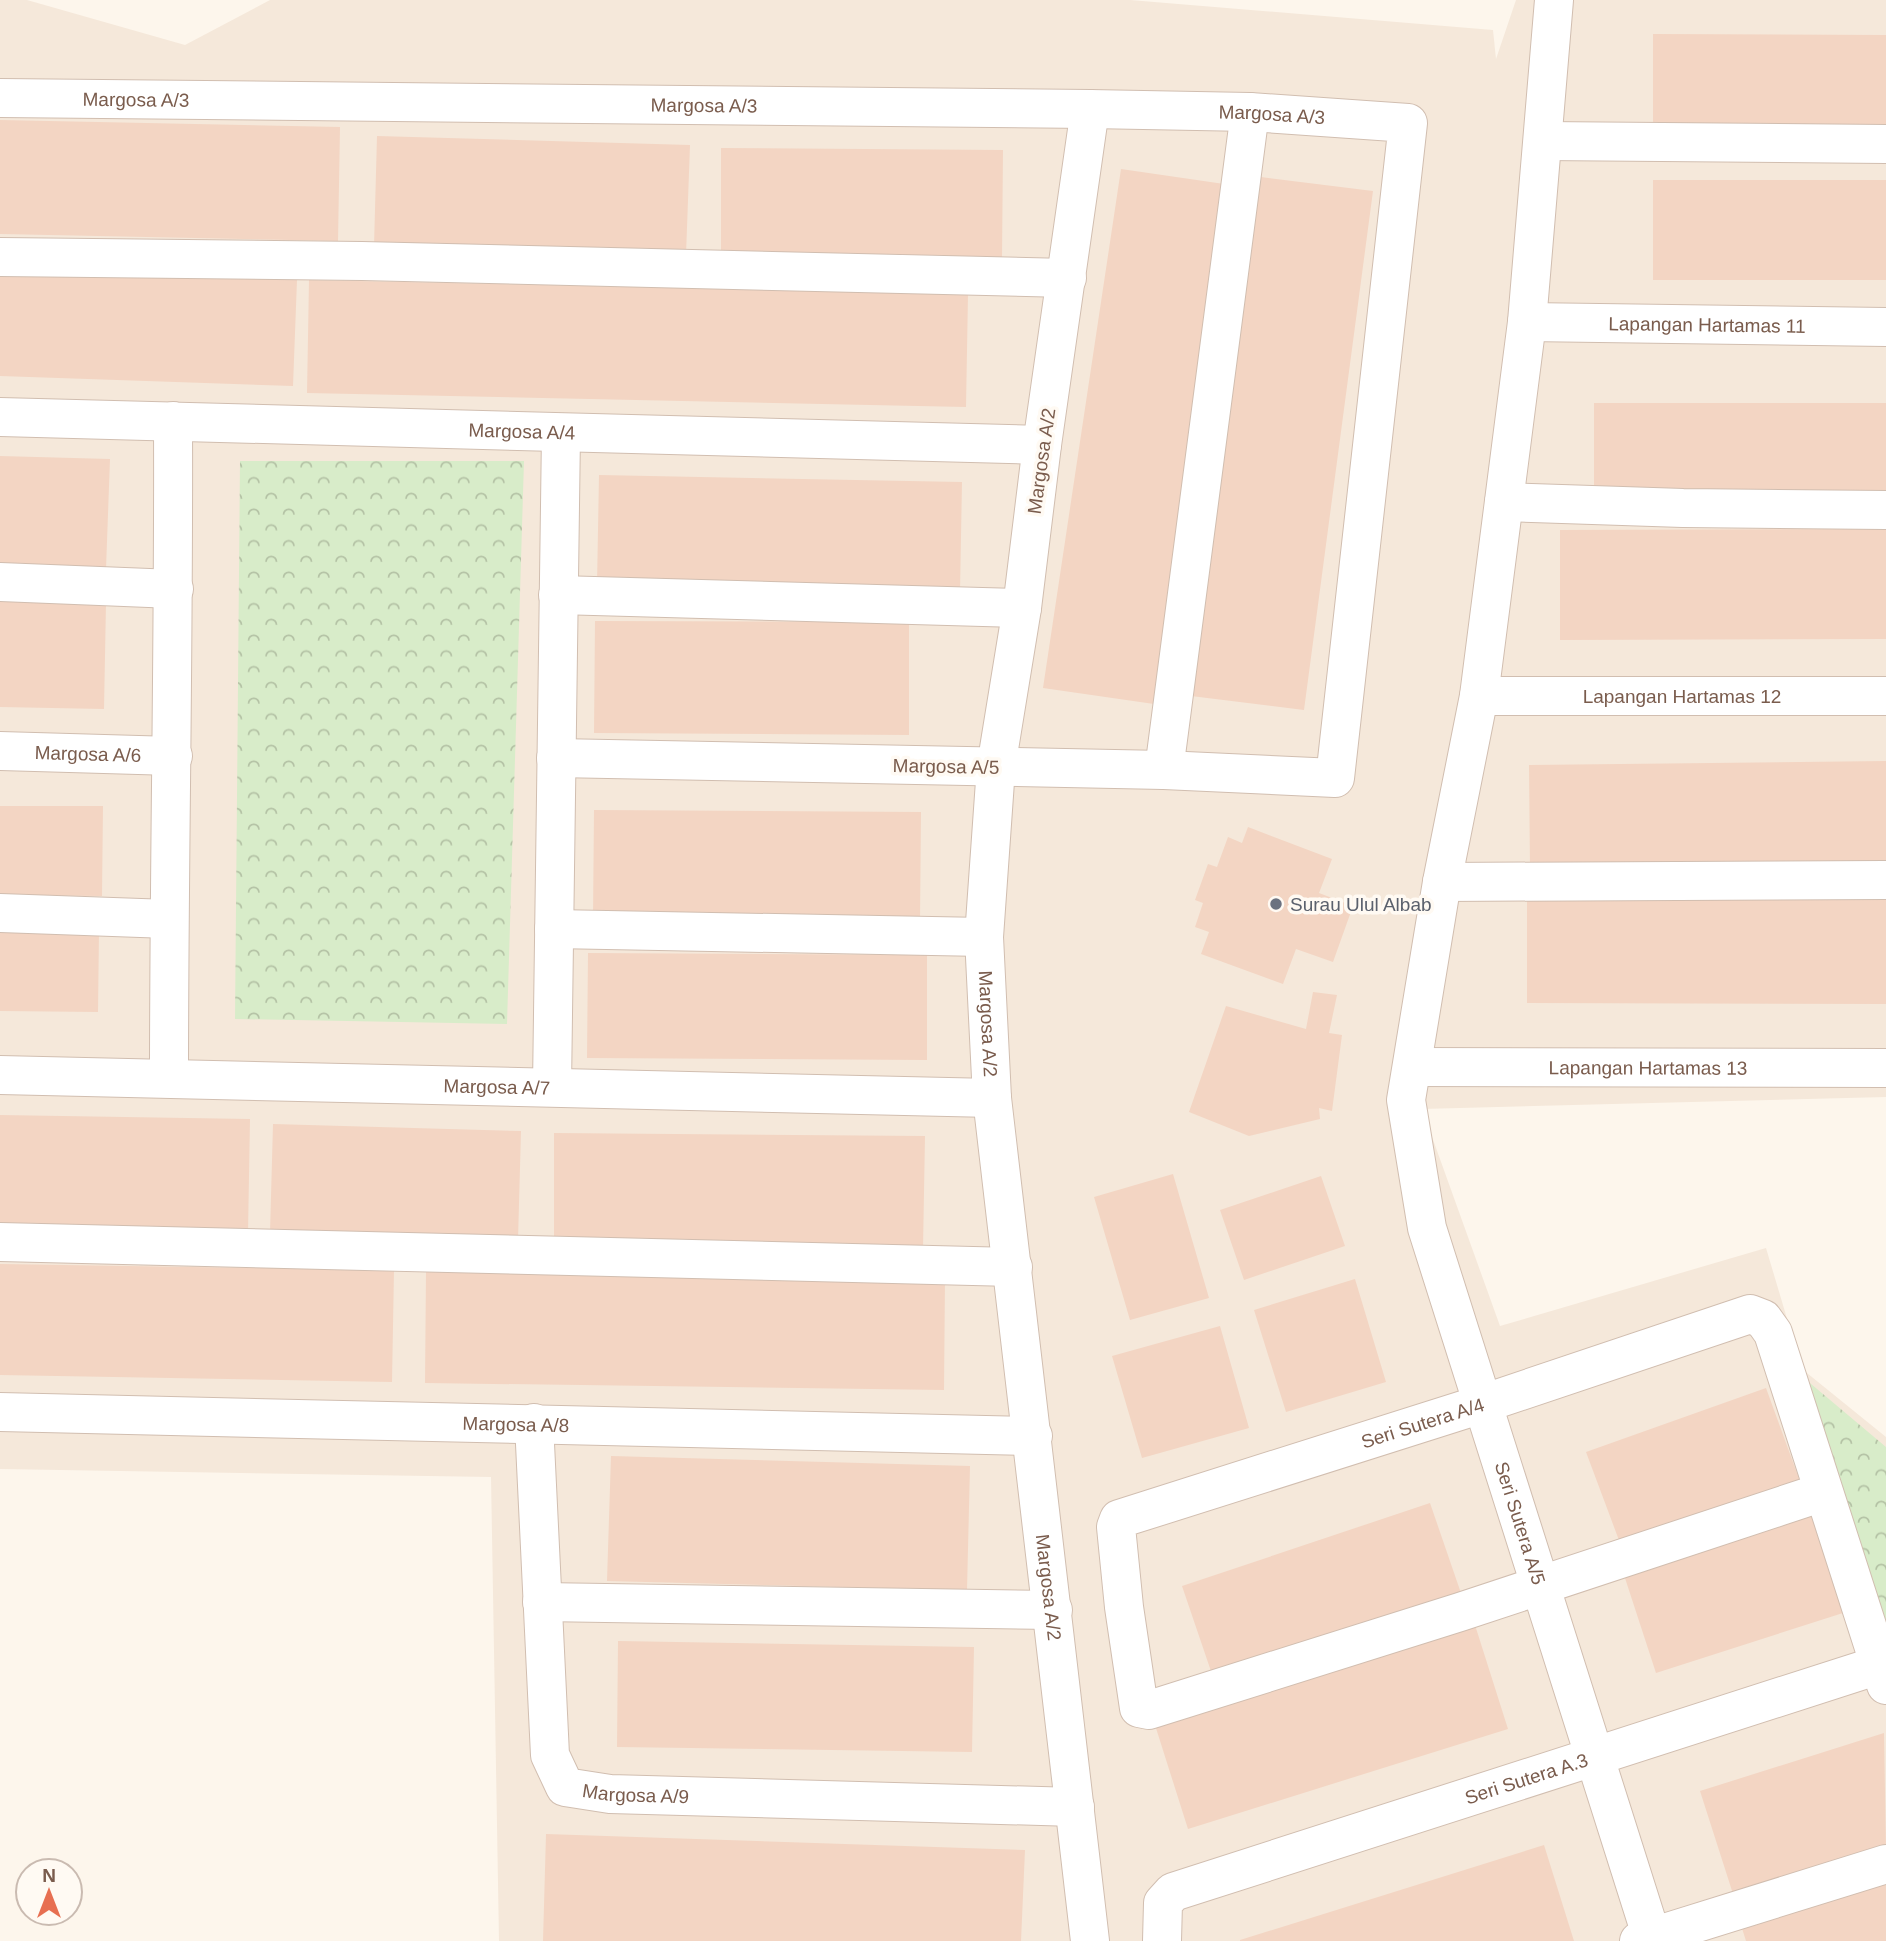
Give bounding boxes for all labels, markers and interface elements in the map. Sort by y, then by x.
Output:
street label: Margosa A/3 [83,89,189,111]
street label: Margosa A/3 [650,95,757,117]
street label: Margosa A/3 [1218,101,1326,128]
street label: Lapangan Hartamas 11 [1608,313,1806,337]
street label: Margosa A/2 [1024,407,1059,515]
street label: Margosa A/4 [468,420,576,443]
street label: Lapangan Hartamas 12 [1583,686,1781,707]
street label: Margosa A/6 [34,742,142,766]
street label: Margosa A/5 [892,755,1000,778]
place label: Surau Ulul Albab [1290,894,1432,915]
marker: Surau Ulul Albab [1268,896,1284,912]
street label: Margosa A/2 [975,970,1001,1078]
street label: Lapangan Hartamas 13 [1549,1057,1747,1079]
street label: Margosa A/7 [443,1075,550,1099]
street label: Seri Sutera A/4 [1358,1394,1487,1453]
street label: Margosa A/8 [462,1413,569,1436]
street label: Seri Sutera A/5 [1491,1459,1549,1587]
street label: Margosa A/2 [1032,1533,1065,1642]
street label: Seri Sutera A.3 [1462,1749,1591,1808]
street label: Margosa A/9 [581,1780,689,1807]
north arrow [14,1857,84,1927]
text: N [42,1865,56,1886]

